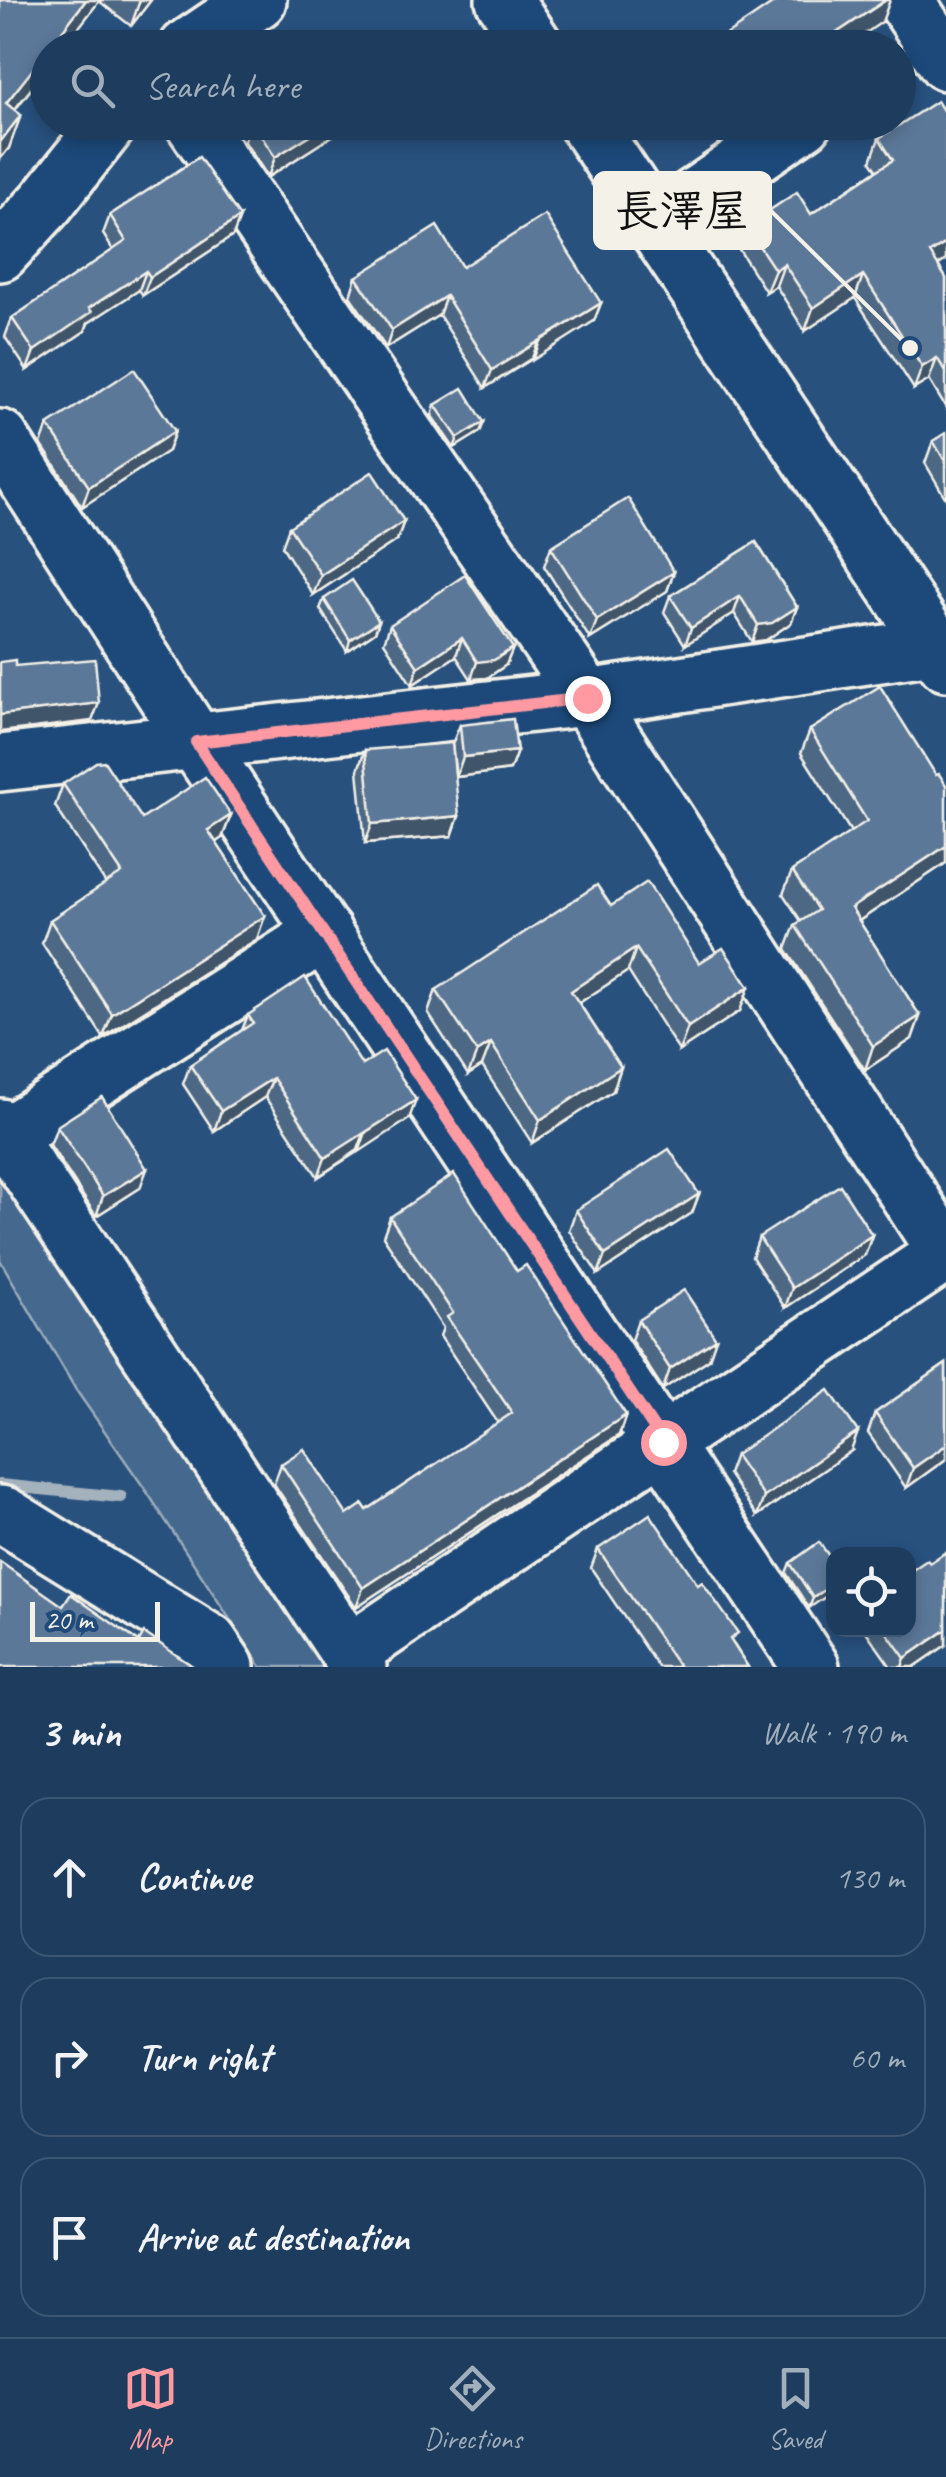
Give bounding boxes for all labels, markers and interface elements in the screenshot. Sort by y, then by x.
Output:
search box [30,30,916,140]
icon: search [65,58,120,113]
text: Search here [145,62,300,109]
callout: 長澤屋 [595,173,770,248]
text: 長澤屋 [614,183,750,240]
route end [565,676,611,722]
route start [641,1420,687,1466]
map controls [826,1547,916,1637]
button: locate [826,1547,916,1637]
scale bar [30,1597,160,1642]
text: 20 m [45,1602,93,1637]
text: 3 min [40,1706,120,1759]
text: Walk · 190 m [762,1712,906,1753]
icon: ahead [42,1850,97,1905]
text: Continue [137,1854,251,1901]
text: 130 m [835,1857,904,1898]
icon: right [42,2030,97,2085]
text: Turn right [137,2034,271,2081]
text: 60 m [850,2037,904,2078]
icon: arrive [42,2210,97,2265]
text: Arrive at destination [137,2214,409,2261]
tab: Map [123,2361,178,2456]
tab: Directions [424,2361,522,2456]
tab: Saved [768,2361,823,2456]

